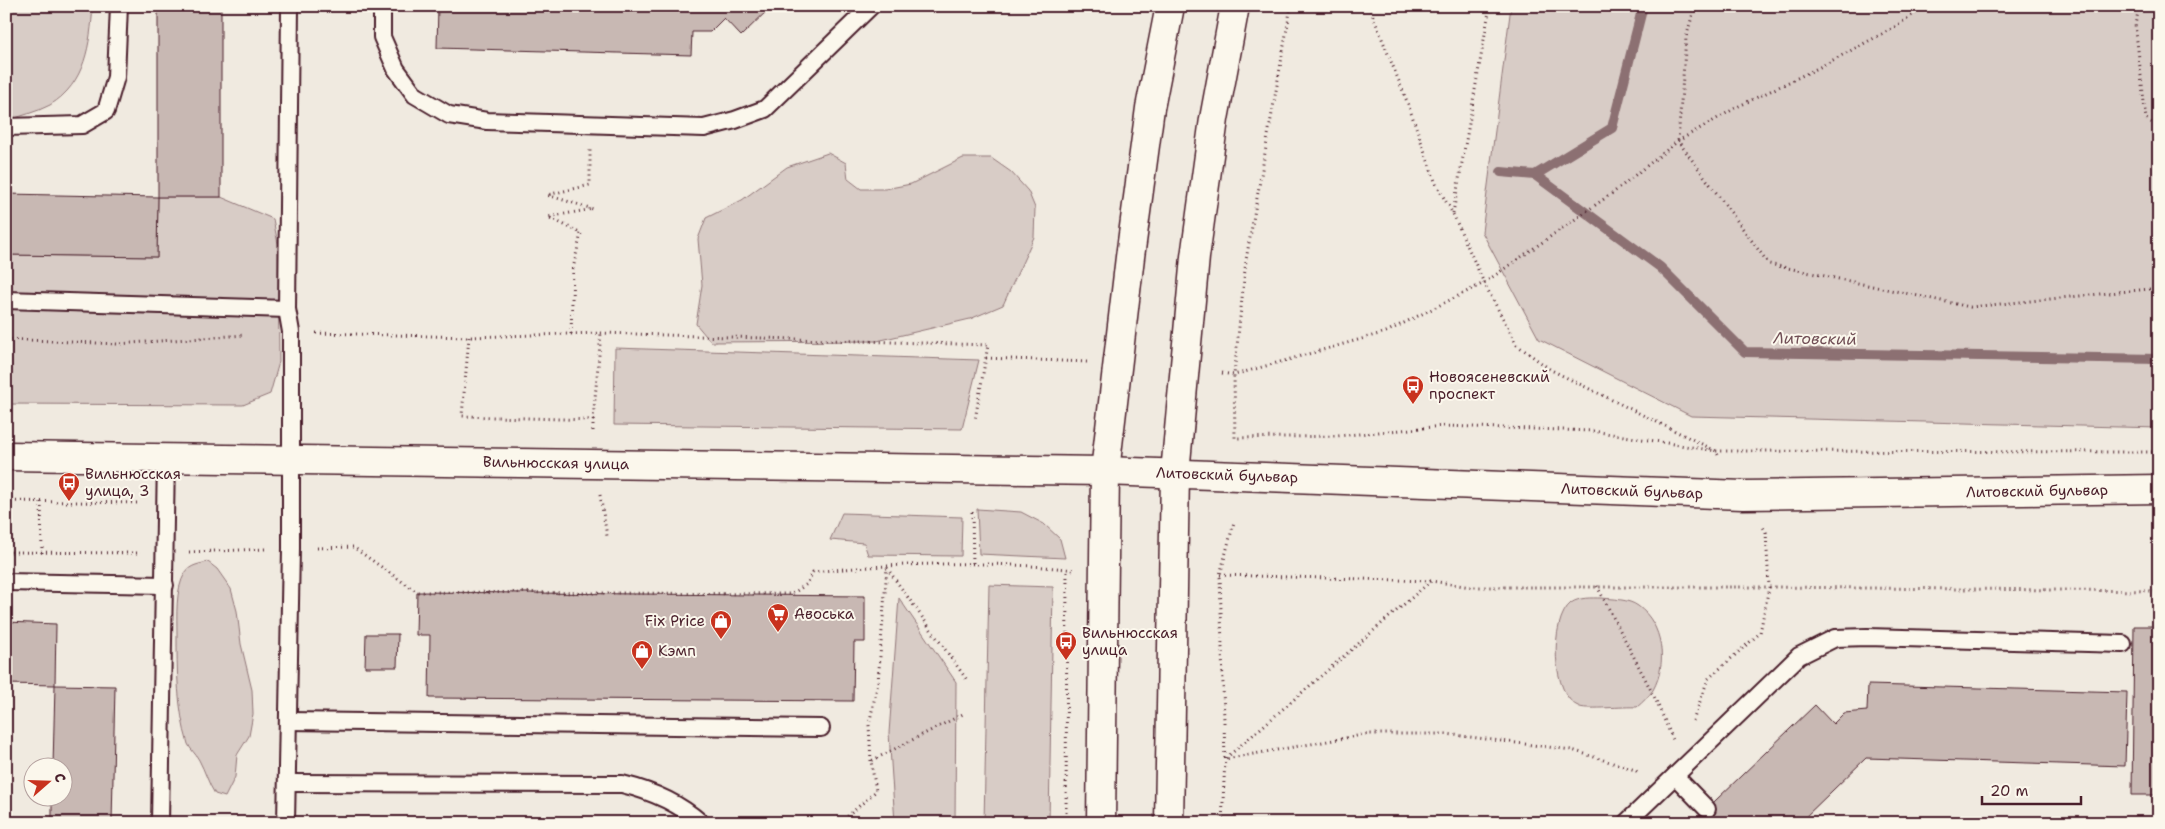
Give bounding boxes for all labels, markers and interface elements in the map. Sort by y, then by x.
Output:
water label: Литовский [1772,327,1857,350]
place label: Новоясеневский проспект [1429,367,1550,404]
bus stop icon: Новоясеневский проспект [1401,374,1425,405]
street label: Вильнюсская улица [483,452,630,474]
street label: Литовский бульвар [1155,463,1299,487]
place label: Вильнюсская улица, 3 [85,464,181,501]
bus stop icon: Вильнюсская улица, 3 [57,471,81,502]
street label: Литовский бульвар [1560,479,1704,503]
street label: Литовский бульвар [1966,480,2108,502]
supermarket icon: Авоська [766,602,790,633]
place label: Авоська [794,604,855,624]
shop icon: Fix Price [709,609,733,640]
place label: Fix Price [645,611,705,631]
place label: Вильнюсская улица [1082,623,1178,660]
bus stop icon: Вильнюсская улица [1054,630,1078,661]
shop icon: Кэмп [630,639,654,670]
place label: Кэмп [658,641,696,661]
north arrow [22,756,72,806]
text: С [50,770,70,785]
scale bar [1982,774,2081,806]
text: 20 m [1990,781,2029,801]

